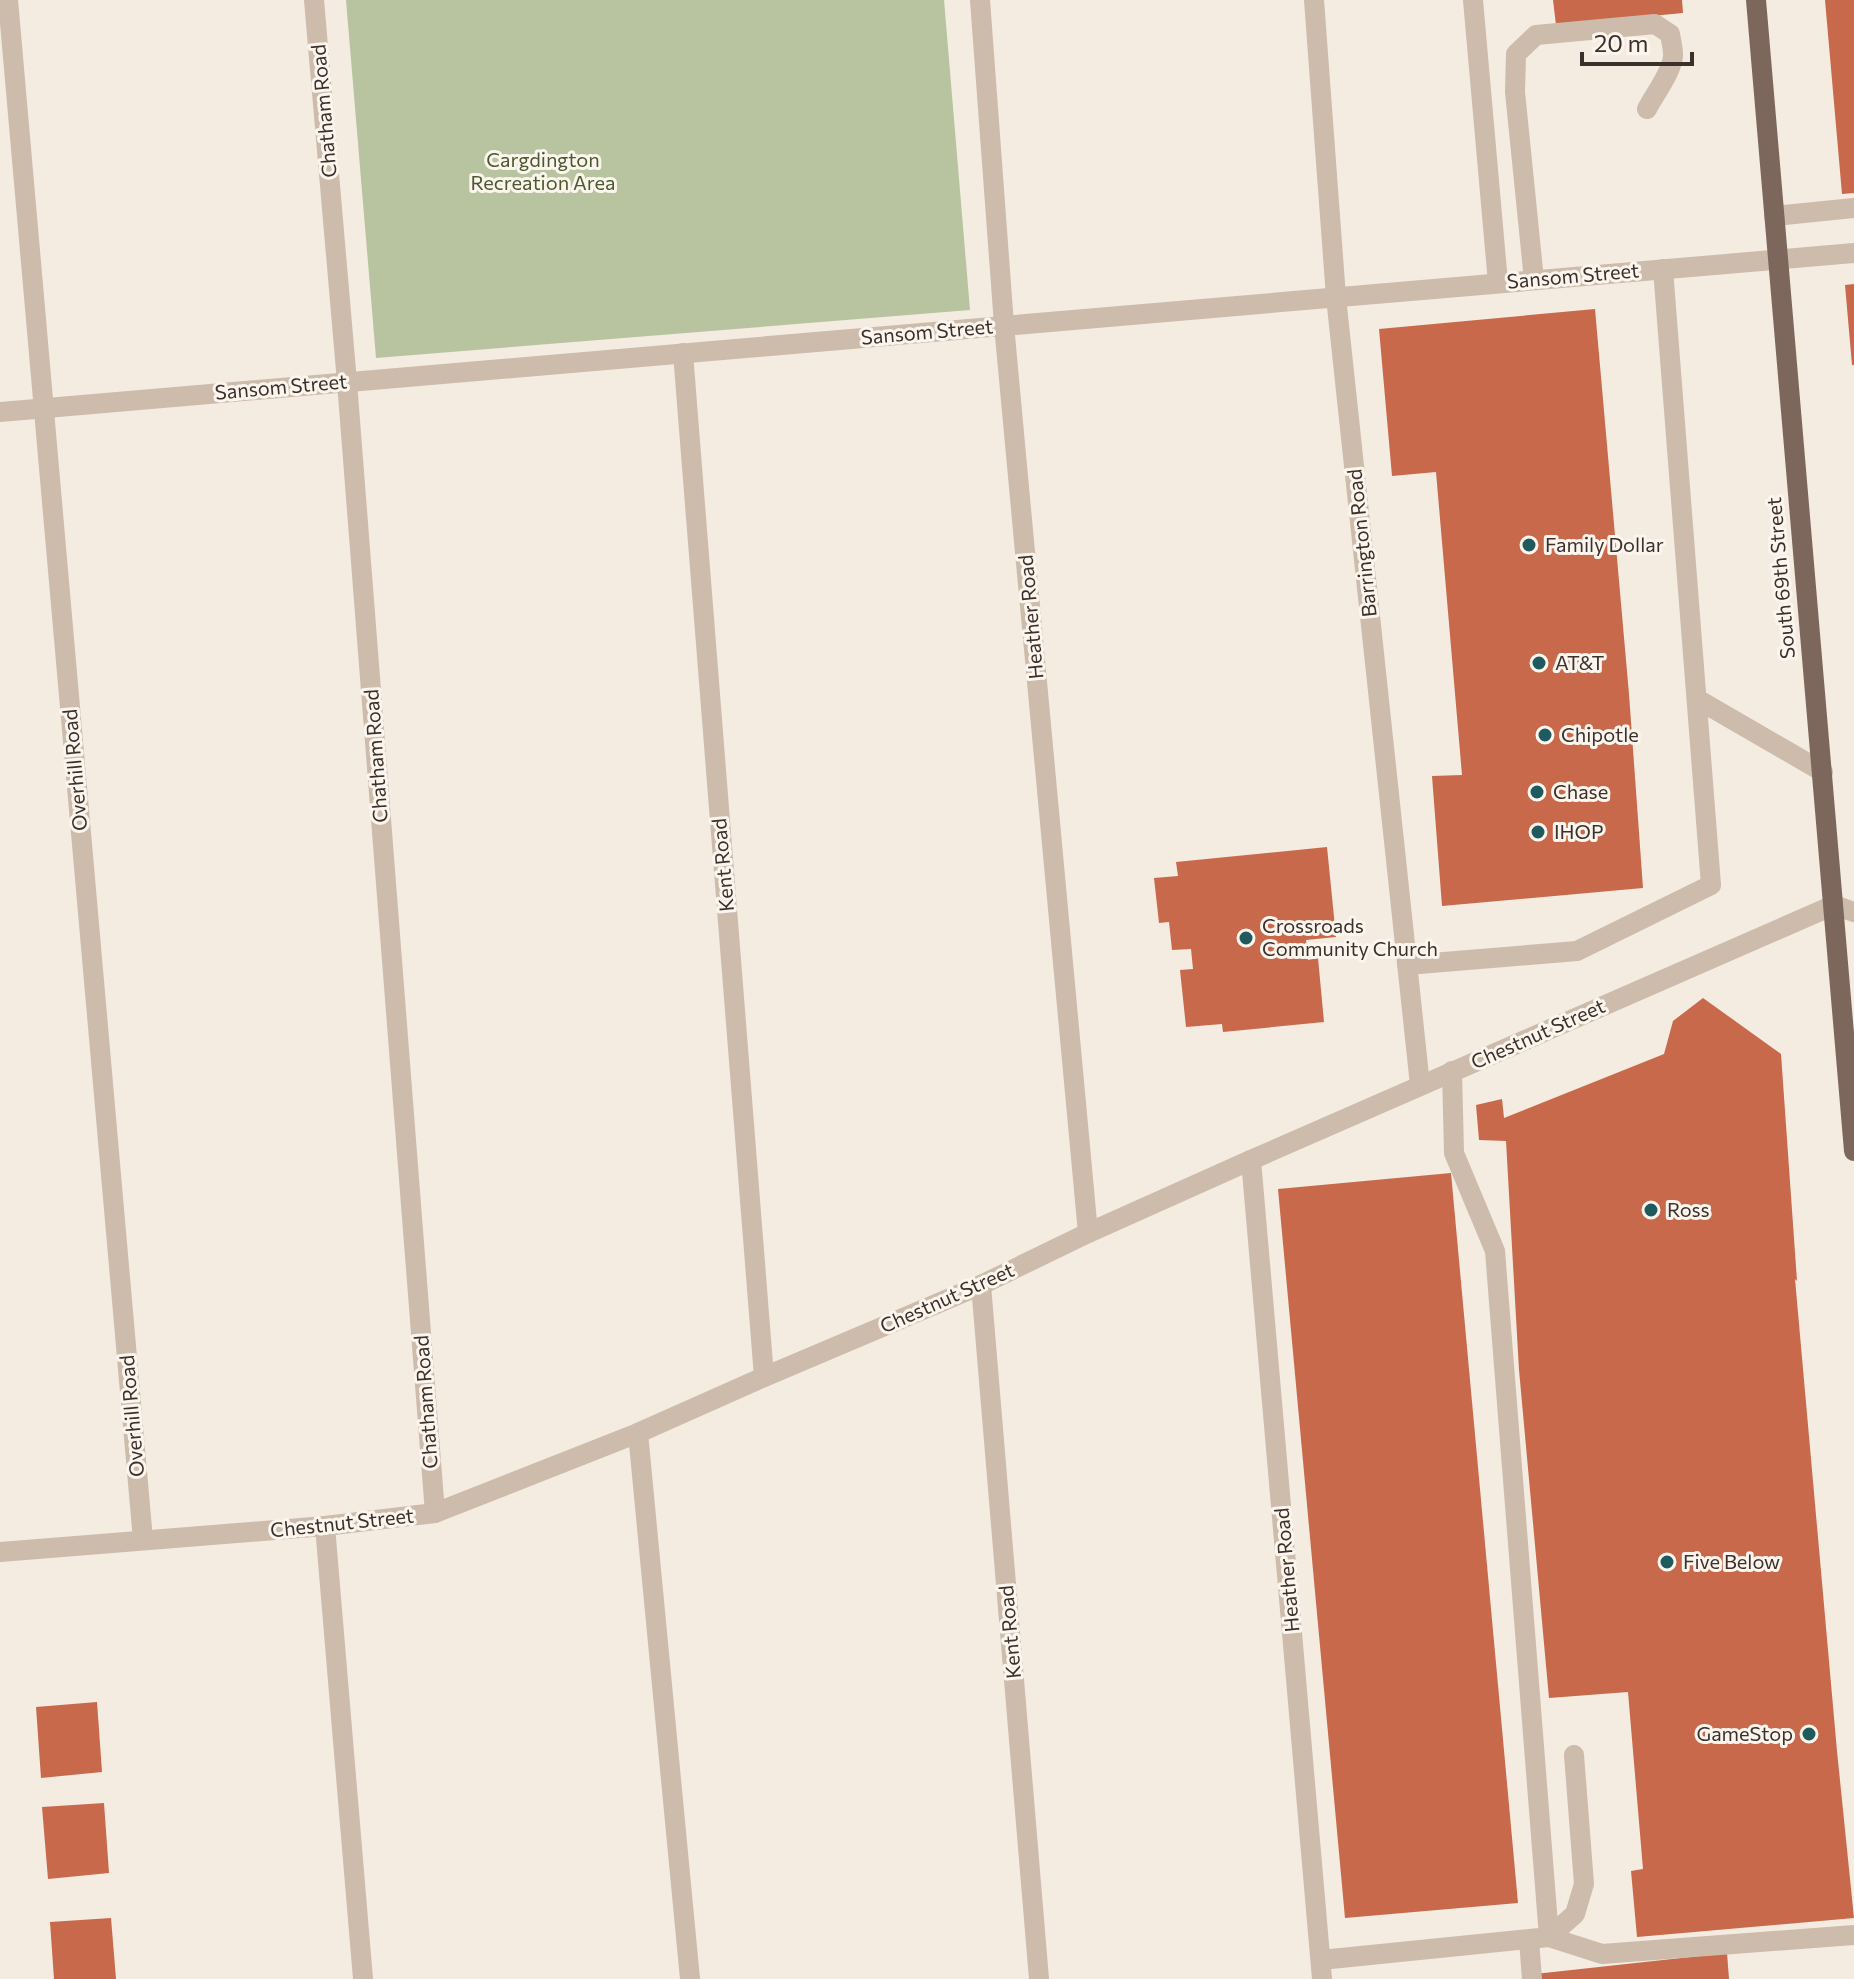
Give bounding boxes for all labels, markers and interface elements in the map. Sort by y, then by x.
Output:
scale bar [1582,16,1692,66]
text: 20 m [1594,28,1648,57]
street label: Chatham Road [305,43,341,179]
park label: Cargdington Recreation Area [471,147,615,194]
street label: Sansom Street [1506,257,1640,293]
street label: Sansom Street [860,313,994,349]
street label: Sansom Street [214,368,348,404]
street label: Barrington Road [1341,468,1381,618]
street label: South 69th Street [1761,496,1799,660]
place label: Family Dollar [1545,532,1664,556]
marker: Family Dollar [1520,536,1538,554]
street label: Heather Road [1013,554,1047,680]
place label: AT&T [1555,650,1604,674]
marker: AT&T [1530,654,1548,672]
street label: Chatham Road [358,689,392,824]
street label: Overhill Road [57,708,91,832]
place label: Chipotle [1561,722,1639,746]
marker: Chipotle [1536,726,1554,744]
place label: Chase [1553,779,1608,803]
marker: Chase [1528,783,1546,801]
street label: Kent Road [706,817,738,913]
place label: IHOP [1554,819,1603,843]
marker: IHOP [1529,823,1547,841]
place label: Crossroads Community Church [1262,913,1438,960]
marker: Crossroads Community Church [1237,929,1255,947]
street label: Chestnut Street [1467,993,1608,1073]
place label: Ross [1667,1197,1710,1221]
marker: Ross [1642,1201,1660,1219]
street label: Chestnut Street [876,1257,1017,1337]
street label: Chatham Road [408,1335,442,1470]
street label: Overhill Road [114,1354,148,1478]
street label: Chestnut Street [269,1503,415,1541]
street label: Heather Road [1269,1507,1303,1633]
place label: Five Below [1683,1549,1780,1573]
marker: Five Below [1658,1553,1676,1571]
street label: Kent Road [993,1584,1025,1680]
place label: GameStop [1697,1721,1793,1745]
marker: GameStop [1800,1725,1818,1743]

